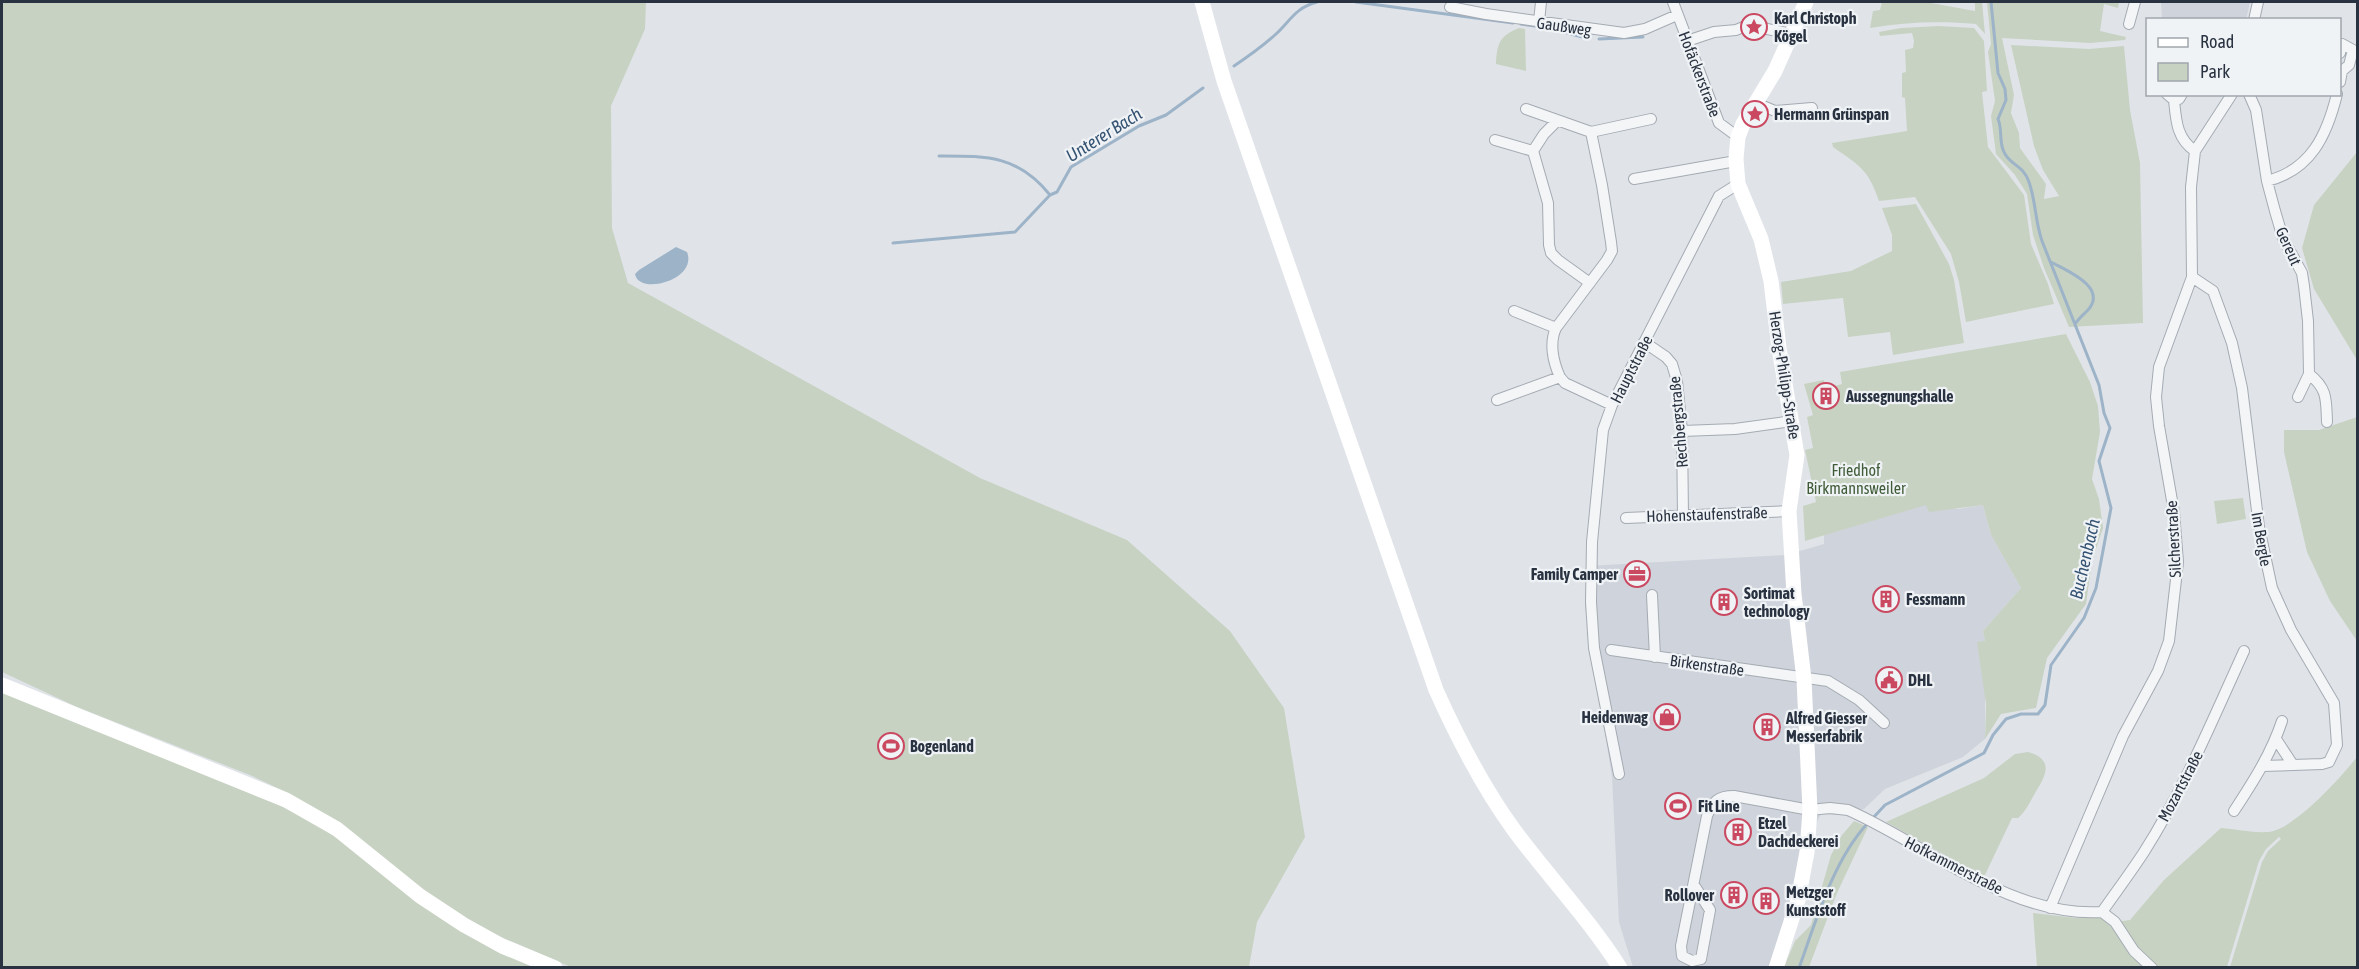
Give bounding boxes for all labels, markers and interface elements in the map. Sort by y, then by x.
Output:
place label: Karl Christoph Kögel [1774,9,1857,45]
place icon: Karl Christoph Kögel [1739,12,1769,42]
street label: Gaußweg [1536,13,1592,40]
legend [2146,18,2341,96]
street label: Hofäckerstraße [1675,29,1725,119]
text: Road [2200,31,2234,52]
text: Park [2200,61,2230,82]
place icon: Hermann Grünspan [1740,99,1770,129]
water label: Unterer Bach [1062,103,1146,166]
place label: Hermann Grünspan [1774,105,1889,123]
street label: Gereut [2273,224,2306,268]
street label: Herzog-Philipp-Straße [1765,310,1804,441]
street label: Hauptstraße [1606,332,1657,406]
street label: Rechbergstraße [1665,375,1692,468]
building icon: Aussegnungshalle [1811,381,1841,411]
place label: Aussegnungshalle [1845,387,1954,405]
park label: Friedhof Birkmannsweiler [1806,461,1906,497]
street label: Silcherstraße [2162,500,2184,578]
street label: Hohenstaufenstraße [1646,503,1768,525]
street label: Im Bergle [2247,510,2276,568]
water label: Buchenbach [2065,516,2104,601]
office icon: Family Camper [1622,559,1652,589]
place label: Family Camper [1531,565,1618,583]
place label: Sortimat technology [1743,584,1810,620]
building icon: Fessmann [1871,584,1901,614]
building icon: Sortimat technology [1709,587,1739,617]
place label: Fessmann [1906,590,1965,608]
street label: Birkenstraße [1669,651,1745,679]
public building icon: DHL [1874,665,1904,695]
place label: DHL [1908,671,1933,689]
shop icon: Heidenwag [1652,702,1682,732]
place label: Heidenwag [1581,708,1648,726]
place label: Alfred Giesser Messerfabrik [1785,709,1867,745]
building icon: Alfred Giesser Messerfabrik [1752,712,1782,742]
sports icon: Bogenland [876,731,906,761]
place label: Bogenland [910,737,974,755]
street label: Mozartstraße [2154,748,2206,824]
sports icon: Fit Line [1663,791,1693,821]
place label: Fit Line [1698,797,1740,815]
place label: Etzel Dachdeckerei [1758,814,1839,850]
building icon: Etzel Dachdeckerei [1723,817,1753,847]
street label: Hofkammerstraße [1902,833,2006,897]
building icon: Rollover [1719,880,1749,910]
place label: Metzger Kunststoff [1786,883,1846,919]
place label: Rollover [1664,886,1714,904]
building icon: Metzger Kunststoff [1751,886,1781,916]

